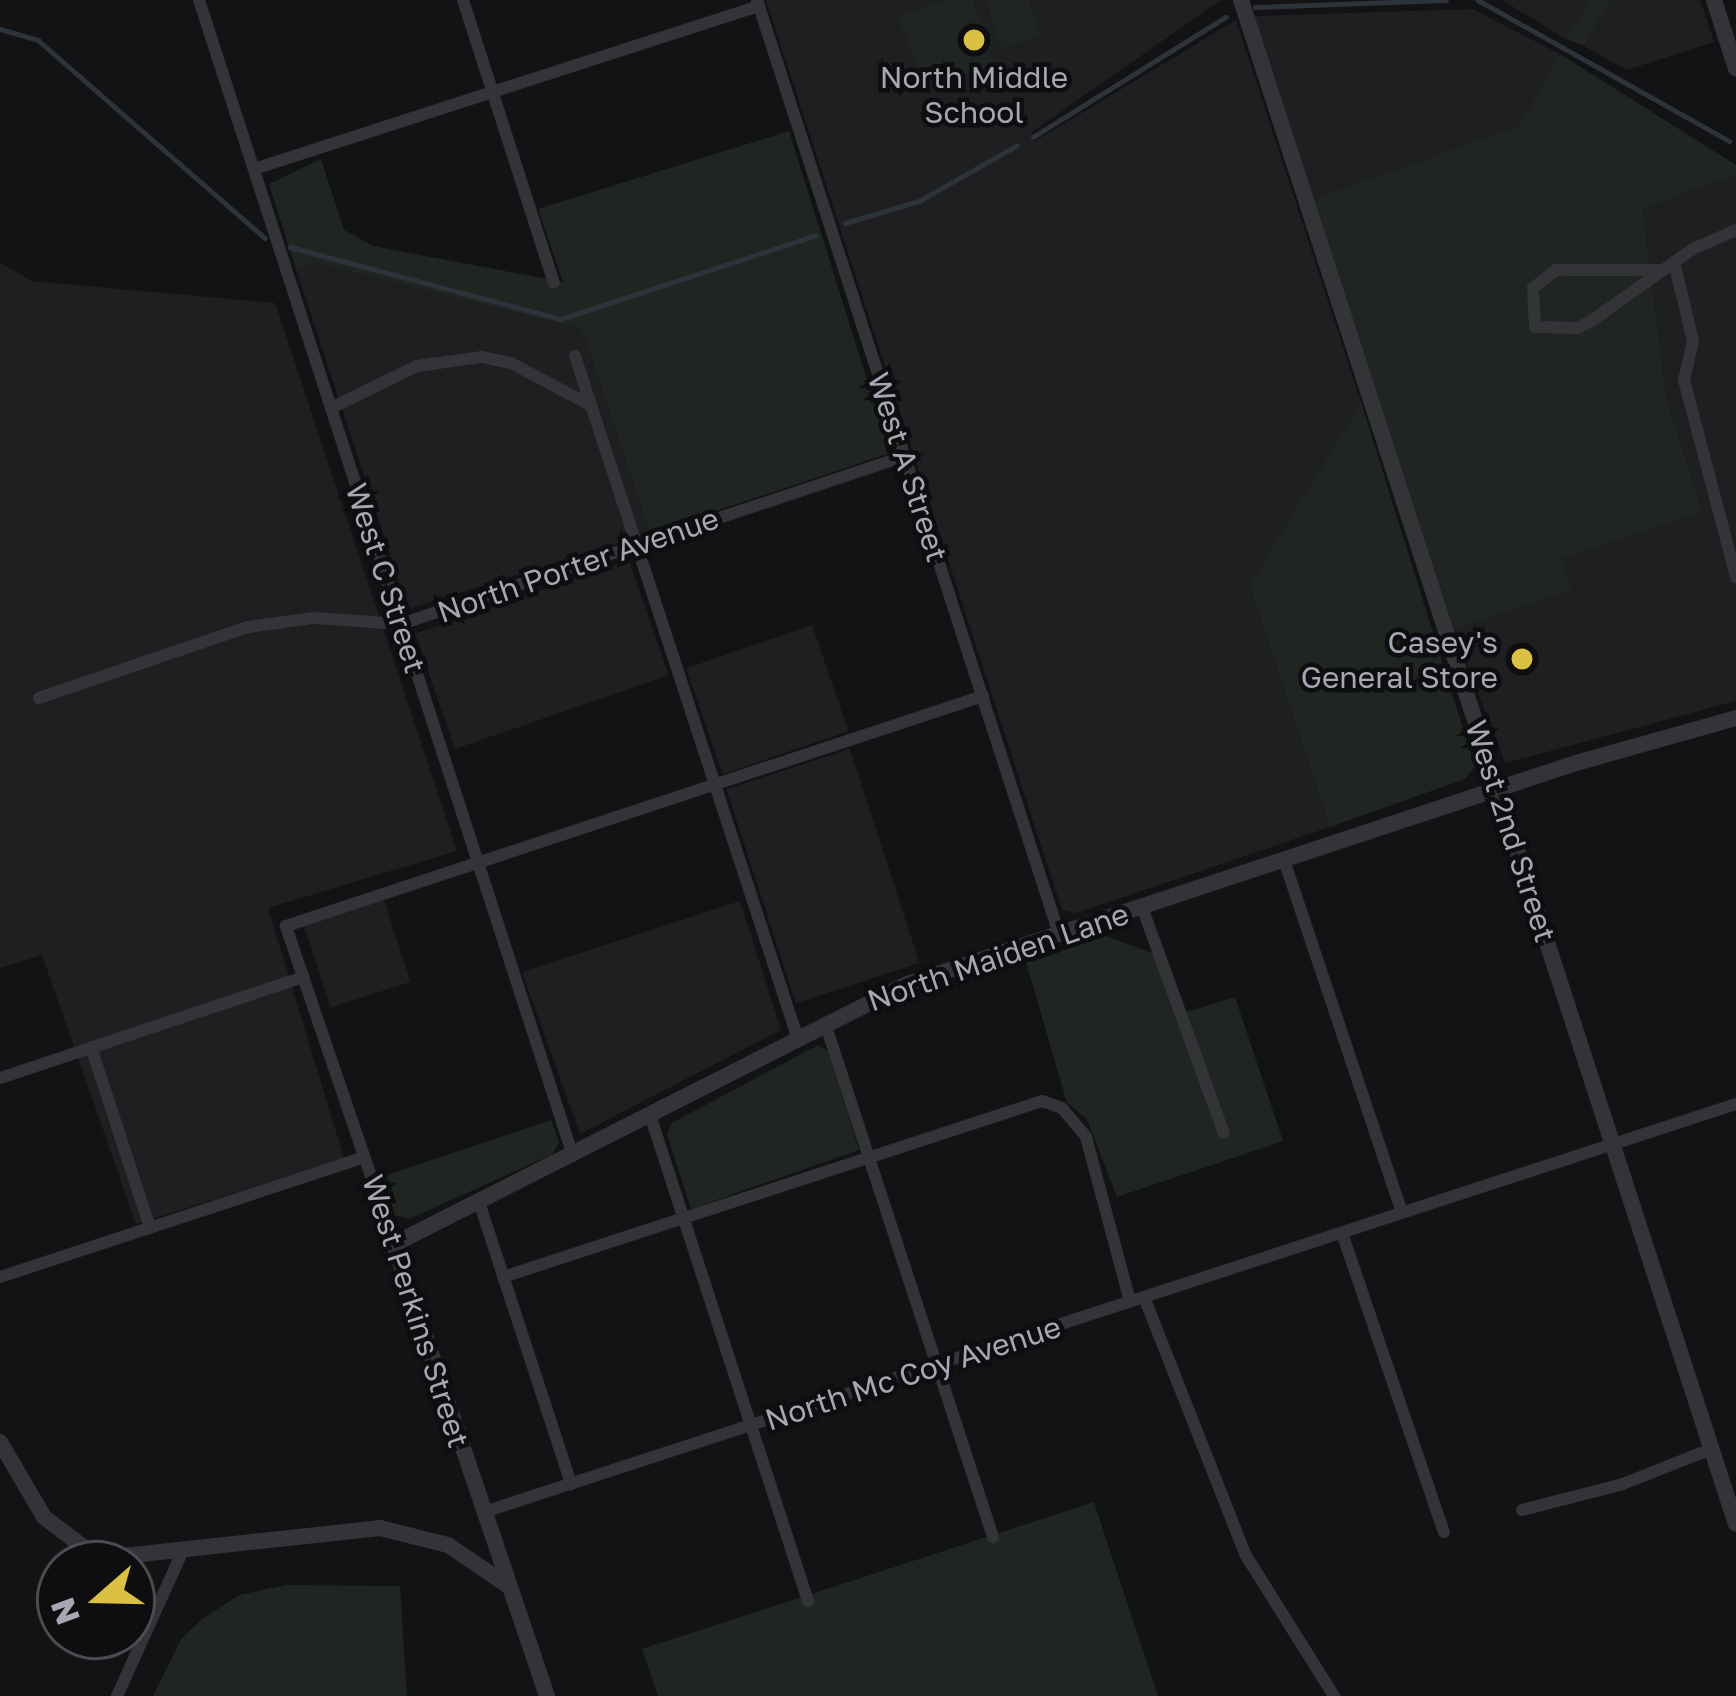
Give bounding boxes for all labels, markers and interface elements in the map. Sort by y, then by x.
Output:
marker: North Middle School [961,27,987,53]
place label: North Middle School [880,59,1068,130]
street label: West A Street [860,368,956,566]
street label: West C Street [338,479,434,677]
street label: North Porter Avenue [433,500,723,630]
place label: Casey's General Store [1301,624,1498,694]
marker: Casey's General Store [1509,646,1535,672]
street label: West 2nd Street [1458,716,1564,946]
street label: North Maiden Lane [863,895,1133,1019]
street label: West Perkins Street [355,1170,477,1452]
street label: North Mc Coy Avenue [761,1308,1065,1438]
north arrow [36,1540,156,1660]
text: N [42,1593,87,1630]

